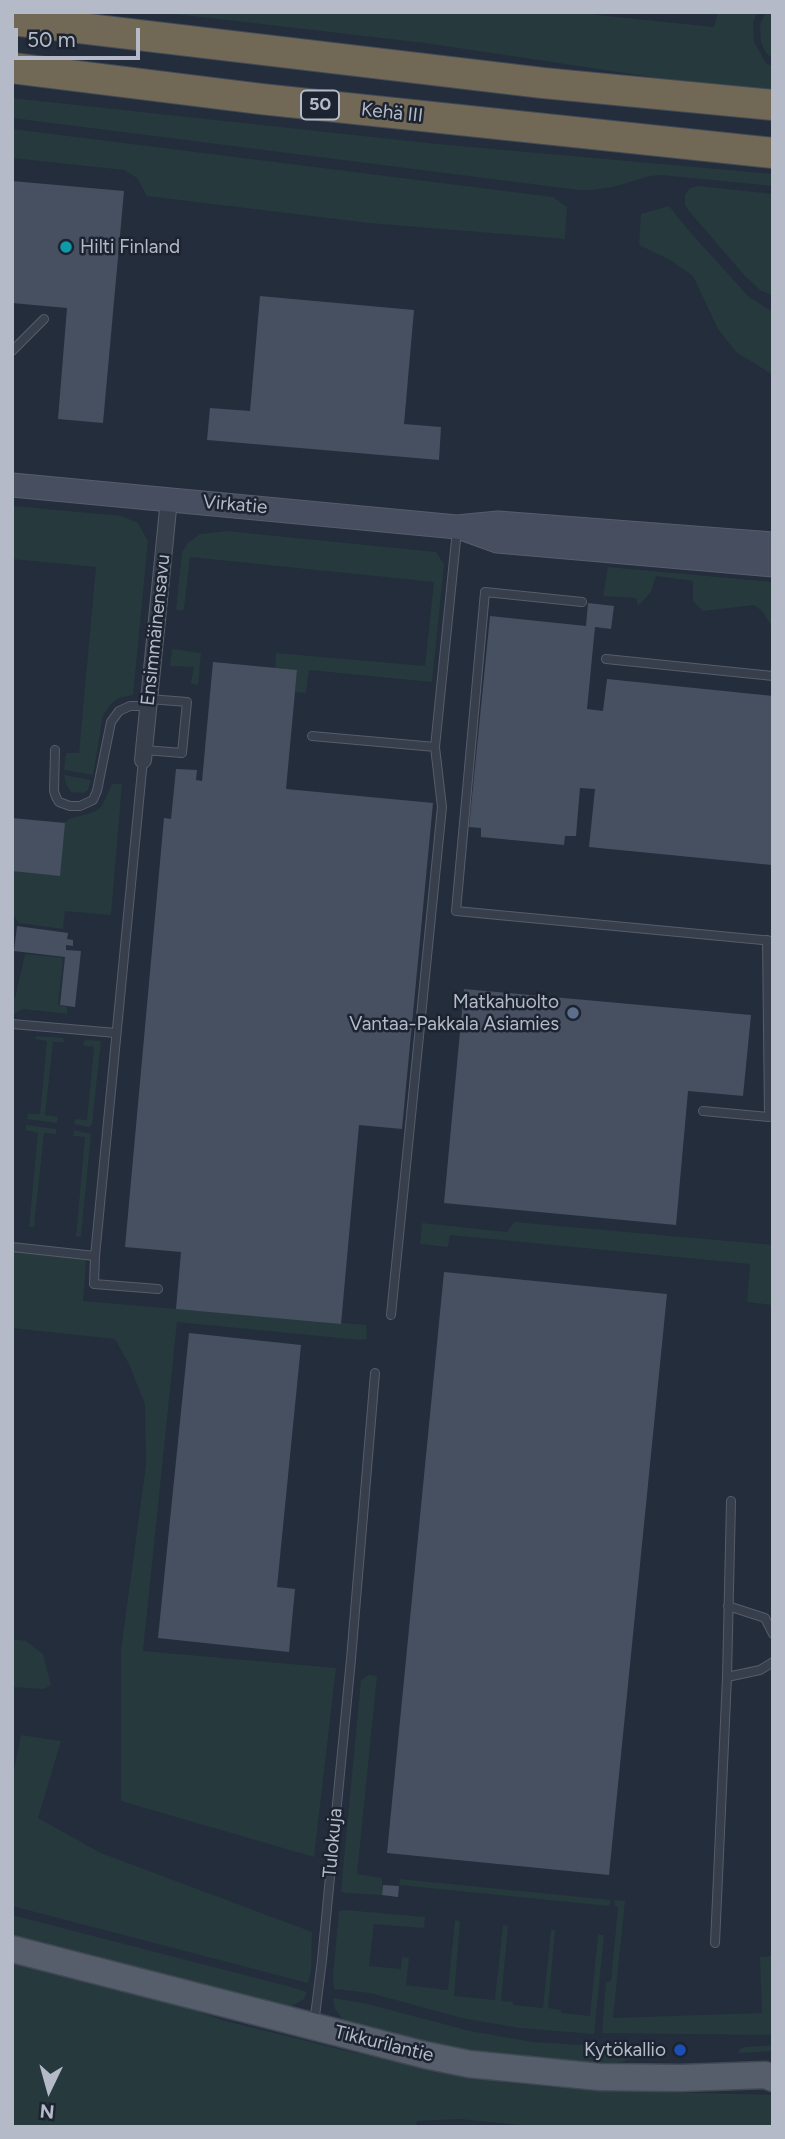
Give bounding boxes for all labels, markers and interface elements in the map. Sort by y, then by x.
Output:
scale bar [18,14,144,58]
text: 50 m [27,27,76,52]
road number: 50 [301,90,339,120]
street label: Kehä III [360,98,424,128]
place label: Hilti Finland [80,236,180,258]
marker: Hilti Finland [58,239,74,255]
street label: Virkatie [202,491,268,519]
street label: Ensimmäinensavu [137,553,175,707]
place label: Matkahuolto Vantaa-Pakkala Asiamies [349,991,559,1035]
marker: Matkahuolto Vantaa-Pakkala Asiamies [565,1005,581,1021]
street label: Tulokuja [319,1807,347,1879]
street label: Tikkurilantie [332,2021,436,2067]
place label: Kytökallio [584,2039,666,2061]
marker: Kytökallio [672,2042,688,2058]
north arrow [14,2055,84,2125]
text: N [39,2099,55,2124]

